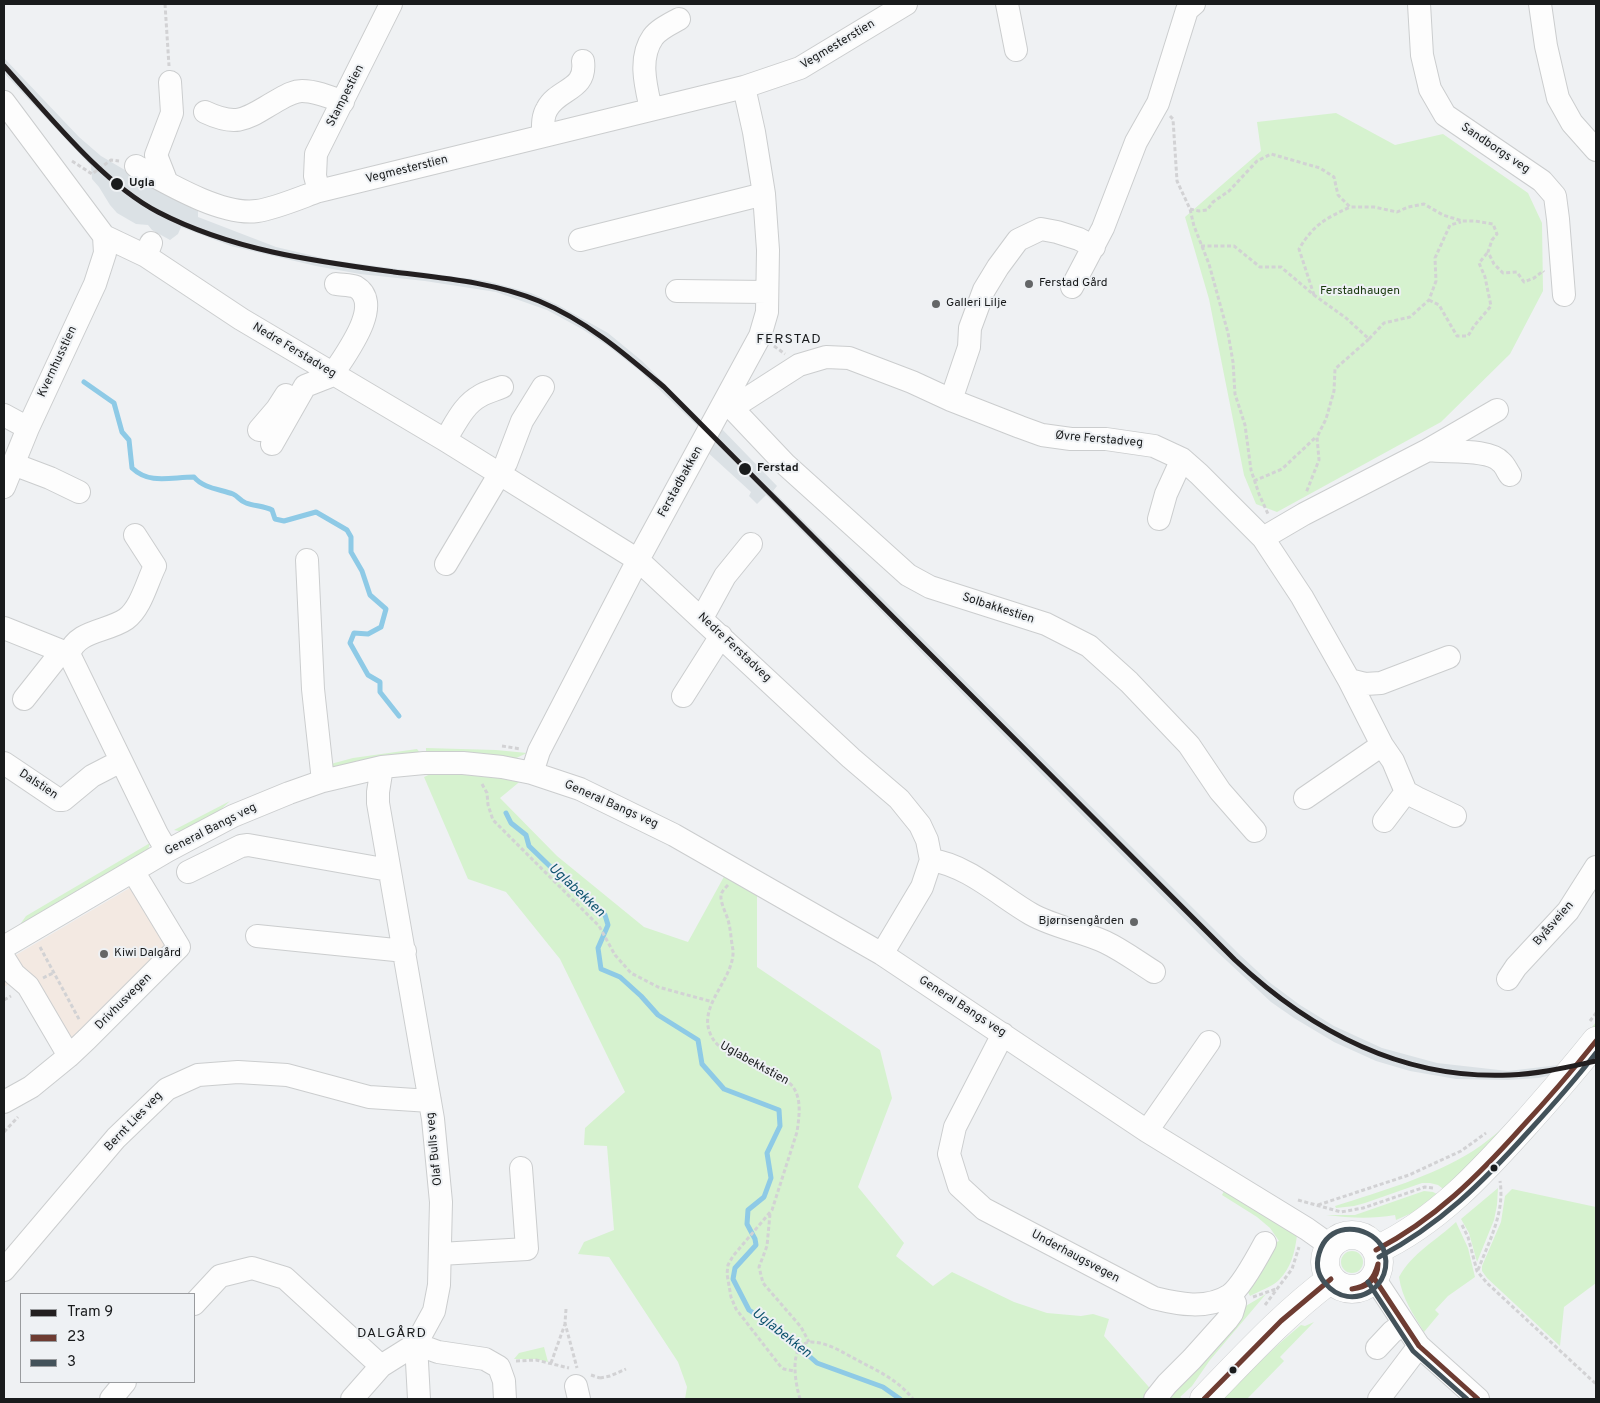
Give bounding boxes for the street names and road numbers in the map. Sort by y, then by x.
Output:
street label: Vegmesterstien [798,17,878,73]
street label: Stampestien [324,63,368,129]
street label: Sandborgs veg [1458,121,1532,177]
street label: Vegmesterstien [364,153,450,187]
street label: Nedre Ferstadveg [250,320,338,382]
street label: Kvernhusstien [35,324,81,400]
street label: Øvre Ferstadveg [1054,429,1144,451]
street label: Ferstadbakken [656,444,706,520]
street label: Solbakkestien [960,591,1036,627]
street label: Nedre Ferstadveg [694,610,774,686]
street label: Dalstien [16,767,60,803]
street label: General Bangs veg [562,778,660,832]
street label: General Bangs veg [163,801,259,859]
street label: Byåsveien [1531,899,1577,949]
street label: Drivhusvegen [93,971,155,1033]
street label: General Bangs veg [916,973,1008,1041]
street label: Uglabekkstien [717,1039,791,1089]
street label: Bernt Lies veg [102,1089,166,1155]
street label: Olaf Bulls veg [424,1111,446,1187]
street label: Underhaugsvegen [1028,1228,1122,1286]

